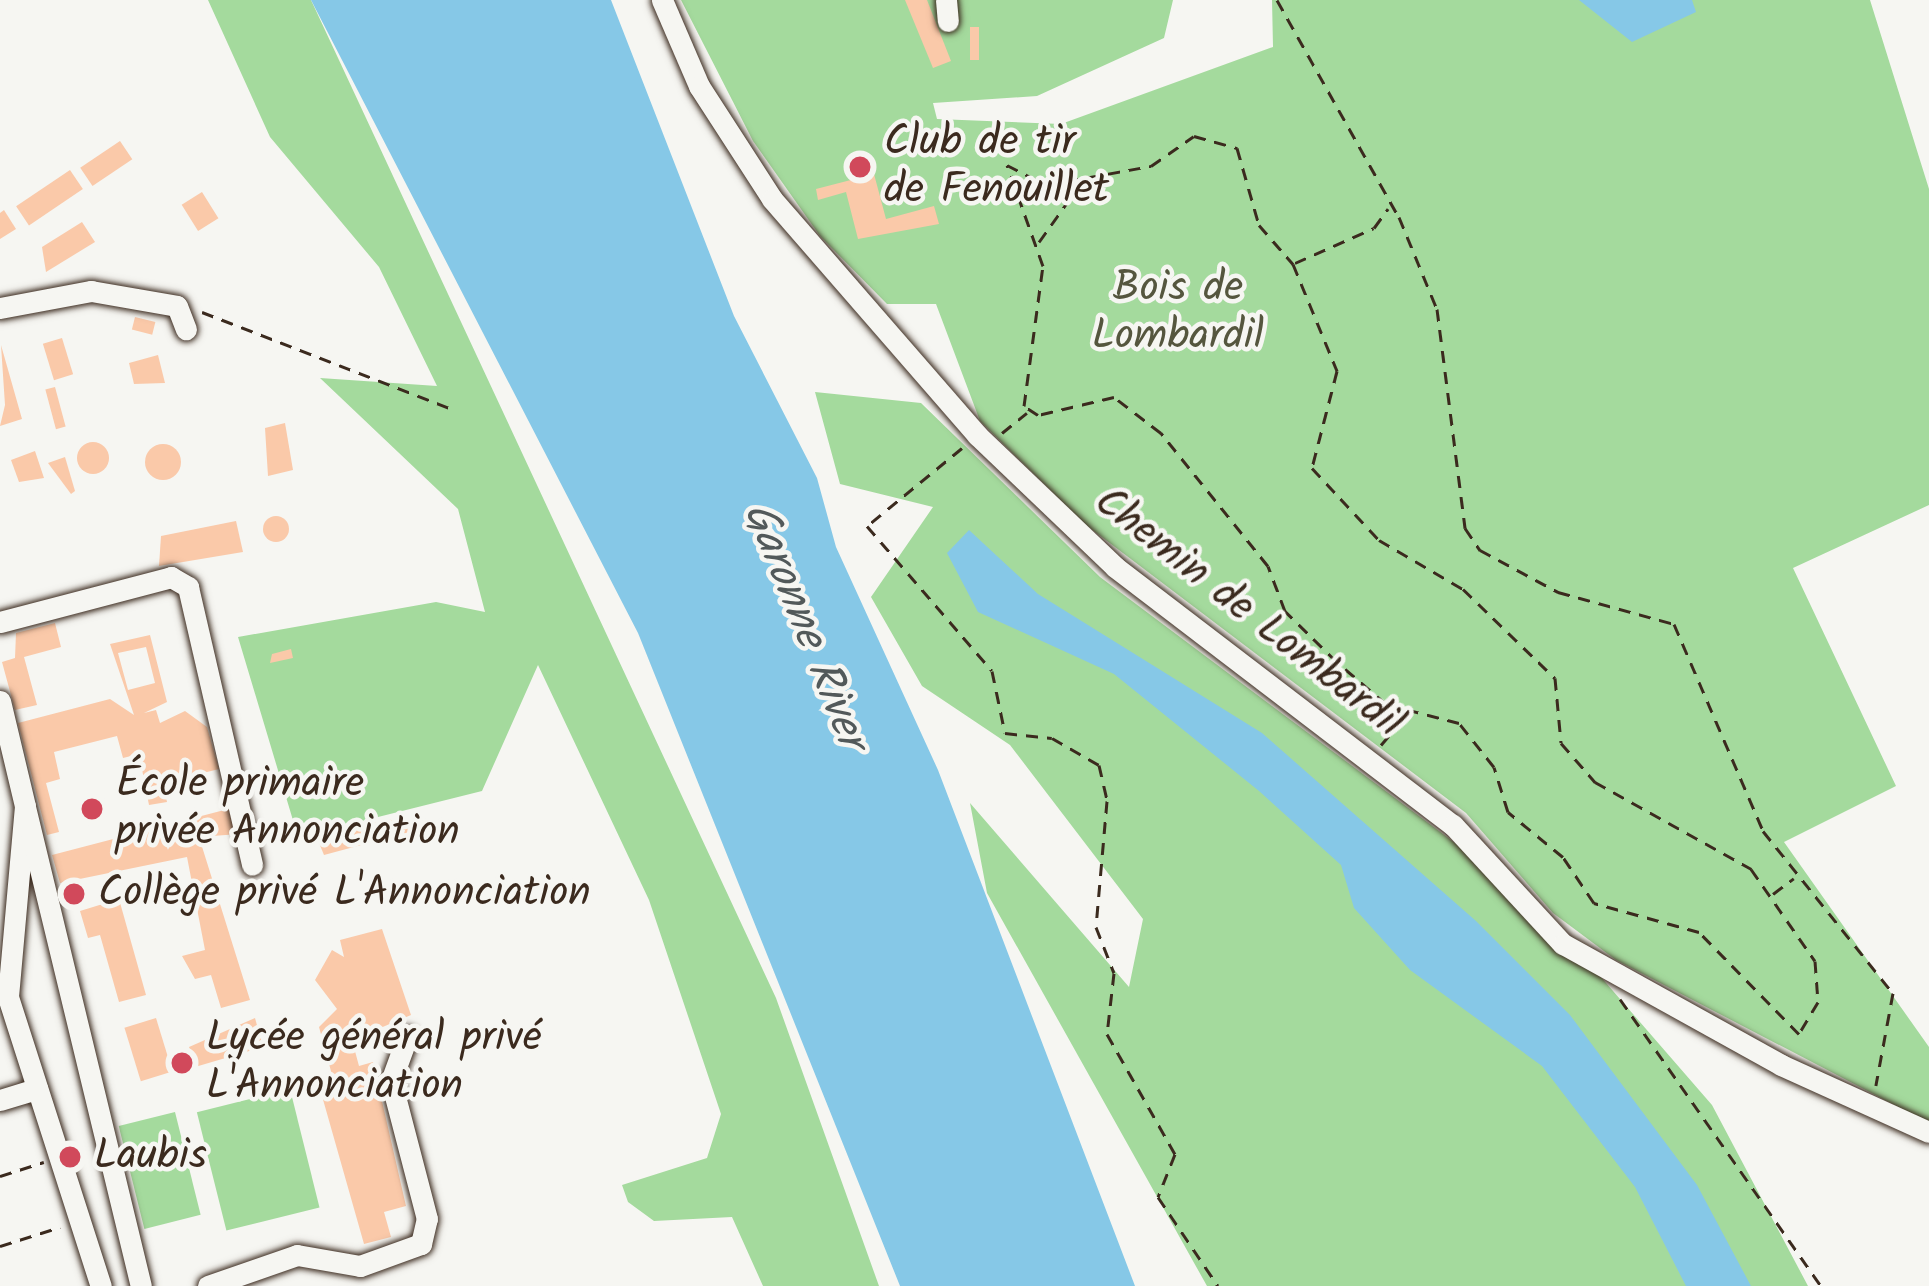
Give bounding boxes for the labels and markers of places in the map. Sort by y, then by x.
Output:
place label: Club de tir de Fenouillet [884,118,1109,216]
marker: Club de tir de Fenouillet [847,154,873,180]
place label: École primaire privée Annonciation [116,760,460,858]
marker: École primaire privée Annonciation [79,796,105,822]
place label: Collège privé L'Annonciation [98,869,591,919]
marker: Collège privé L'Annonciation [61,881,87,907]
place label: Lycée général privé L'Annonciation [206,1014,541,1112]
marker: Lycée général privé L'Annonciation [169,1050,195,1076]
place label: Laubis [94,1132,207,1182]
marker: Laubis [57,1144,83,1170]

